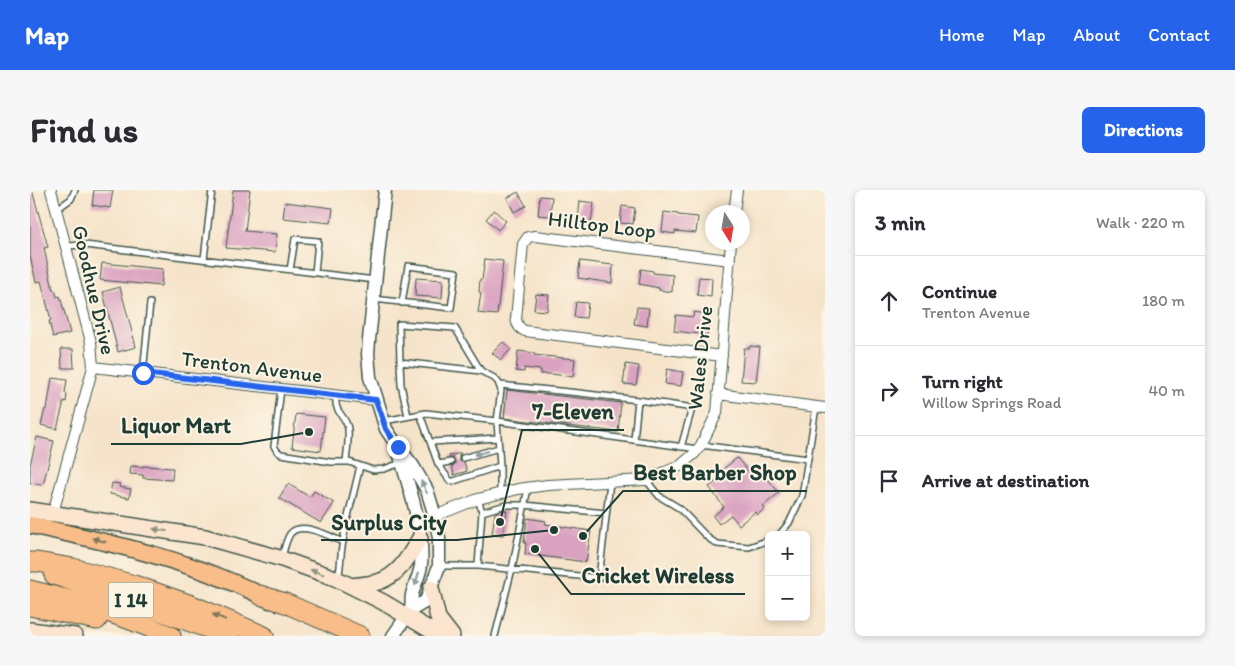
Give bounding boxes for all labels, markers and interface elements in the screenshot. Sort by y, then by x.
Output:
text: Map [25,21,69,50]
text: Home [939,24,985,46]
text: Map [1013,24,1046,46]
text: About [1074,24,1120,46]
text: Contact [1148,24,1210,46]
button: Directions [1082,107,1205,153]
text: Find us [30,109,138,151]
street label: Hilltop Loop [547,205,657,244]
north arrow [705,205,750,250]
text: 3 min [875,210,925,235]
text: Walk · 220 m [1096,213,1185,232]
street label: Goodhue Drive [67,223,122,357]
text: Continue [922,280,997,303]
icon: ahead [875,287,903,315]
text: 180 m [1142,291,1185,310]
text: Trenton Avenue [922,303,1030,322]
street label: Wales Drive [682,305,717,411]
street label: Trenton Avenue [180,345,324,388]
route start [132,362,155,385]
text: Turn right [922,370,1003,393]
icon: right [875,377,903,405]
text: 40 m [1148,381,1185,400]
callout: 7-Eleven [522,393,624,430]
text: Willow Springs Road [922,393,1061,412]
text: 7-Eleven [531,398,614,425]
callout: Liquor Mart [111,407,241,444]
text: Liquor Mart [121,412,232,439]
route end [387,436,410,459]
one-way arrow [474,450,489,458]
callout: Best Barber Shop [623,454,807,491]
text: Best Barber Shop [633,459,797,486]
icon: arrive [875,467,903,495]
text: Arrive at destination [922,469,1089,492]
one-way arrow [420,480,428,494]
callout: Surplus City [321,503,457,540]
text: Surplus City [331,509,447,536]
one-way arrow [152,526,168,534]
map controls [765,531,810,621]
button: + [765,531,810,576]
one-way arrow [91,536,106,544]
callout: Cricket Wireless [571,557,745,594]
text: Cricket Wireless [582,562,735,589]
one-way arrow [309,568,324,576]
one-way arrow [412,572,420,587]
button: − [765,576,810,621]
road number: I 14 [108,582,154,618]
one-way arrow [212,612,226,620]

